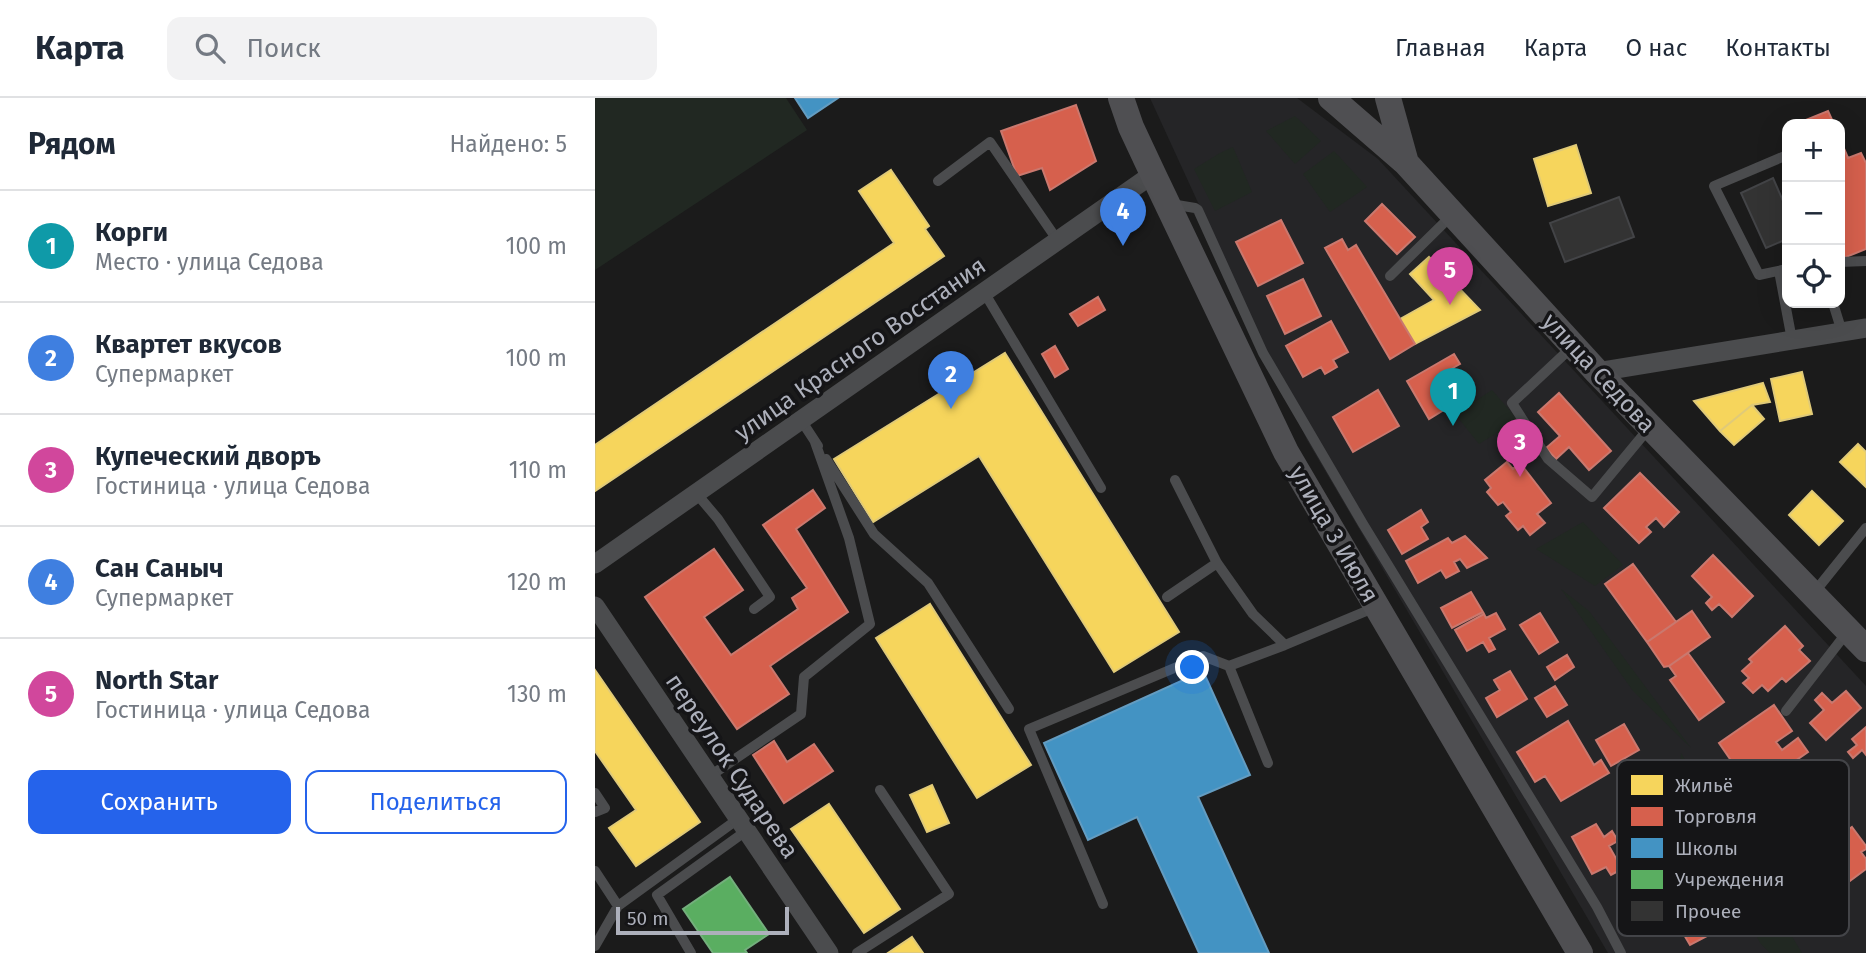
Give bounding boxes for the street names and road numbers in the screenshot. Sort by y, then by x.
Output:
street label: улица Красного Восстания [729,251,991,447]
street label: улица Седова [1537,308,1661,438]
street label: улица 3 Июля [1283,460,1385,608]
street label: переулок Сударева [660,668,804,864]

